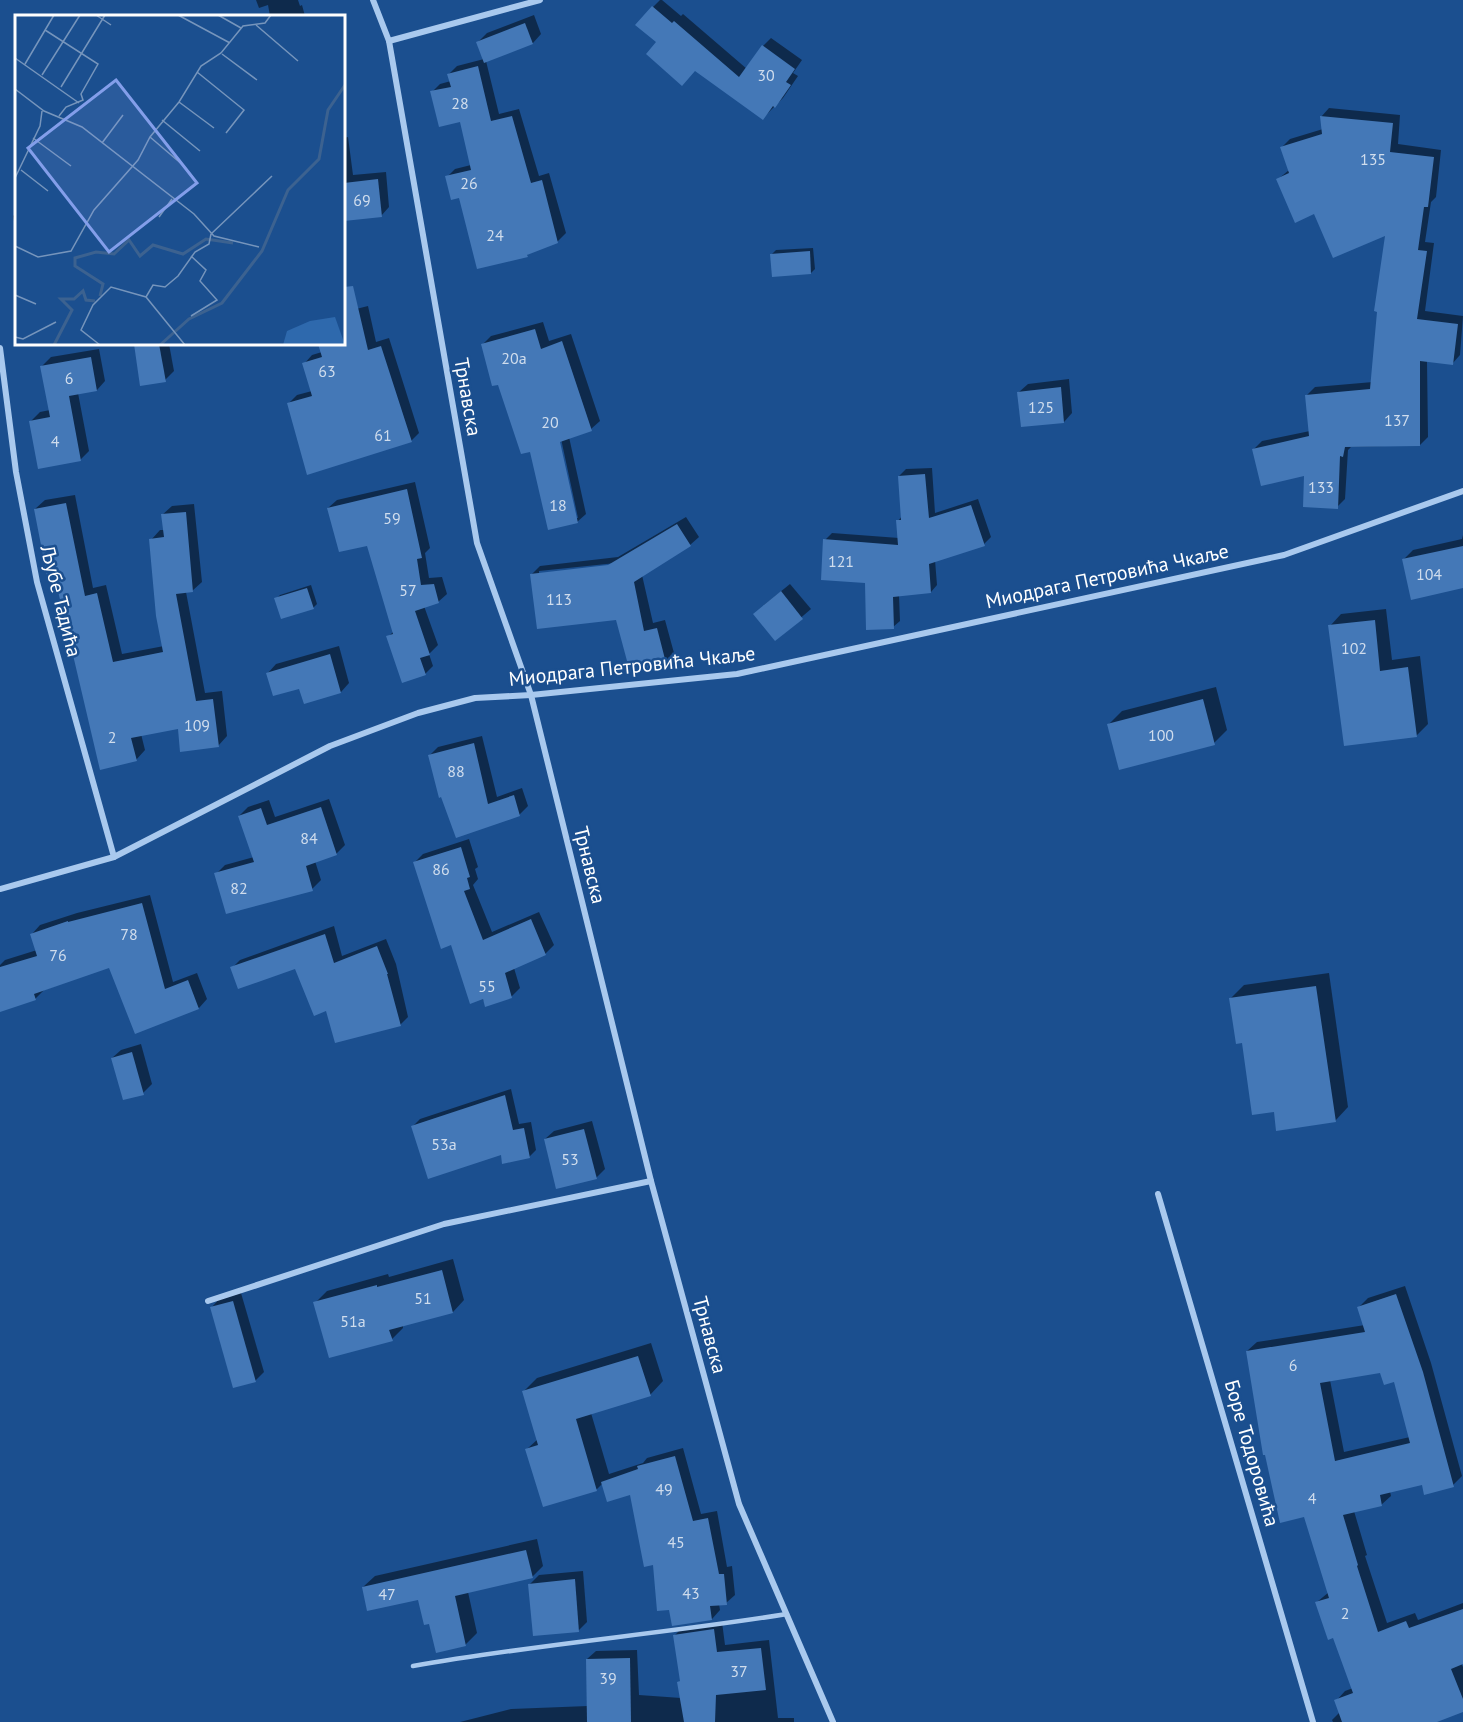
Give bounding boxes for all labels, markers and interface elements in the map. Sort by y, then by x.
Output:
inset map [15,15,345,345]
house number: 30 [757,65,775,85]
house number: 28 [451,93,469,113]
house number: 135 [1360,149,1386,169]
house number: 26 [460,173,478,193]
house number: 69 [353,190,371,210]
house number: 24 [486,225,504,245]
house number: 20a [501,348,527,368]
street label: Трнавска [448,356,488,438]
house number: 63 [318,361,336,381]
house number: 6 [65,368,73,388]
house number: 125 [1028,397,1054,417]
house number: 137 [1384,410,1410,430]
house number: 20 [541,412,559,432]
house number: 61 [374,425,392,445]
house number: 4 [51,431,60,451]
house number: 133 [1308,477,1334,497]
house number: 18 [549,495,567,515]
house number: 59 [383,508,401,528]
street label: Миодрага Петровића Чкаље [983,538,1231,614]
street label: Љубе Тадића [34,541,87,660]
house number: 121 [828,551,854,571]
house number: 104 [1416,564,1442,584]
house number: 57 [399,580,417,600]
house number: 113 [546,589,572,609]
house number: 102 [1341,638,1367,658]
street label: Миодрага Петровића Чкаље [507,640,757,692]
house number: 109 [184,715,210,735]
house number: 100 [1148,725,1174,745]
house number: 2 [108,727,116,747]
house number: 88 [447,761,465,781]
street label: Трнавска [568,824,612,906]
house number: 84 [300,828,318,848]
house number: 86 [432,859,450,879]
house number: 82 [230,878,248,898]
house number: 78 [120,924,138,944]
house number: 76 [49,945,67,965]
house number: 55 [478,976,496,996]
house number: 53a [431,1134,457,1154]
house number: 53 [561,1149,579,1169]
house number: 51 [414,1288,432,1308]
street label: Трнавска [687,1294,733,1376]
house number: 51a [340,1311,366,1331]
house number: 6 [1289,1355,1297,1375]
street label: Боре Тодоровића [1219,1377,1285,1529]
house number: 49 [655,1479,673,1499]
house number: 4 [1308,1488,1317,1508]
house number: 45 [667,1532,685,1552]
house number: 43 [682,1583,700,1603]
house number: 47 [378,1584,396,1604]
house number: 2 [1341,1603,1349,1623]
house number: 37 [730,1661,748,1681]
house number: 39 [599,1668,617,1688]

